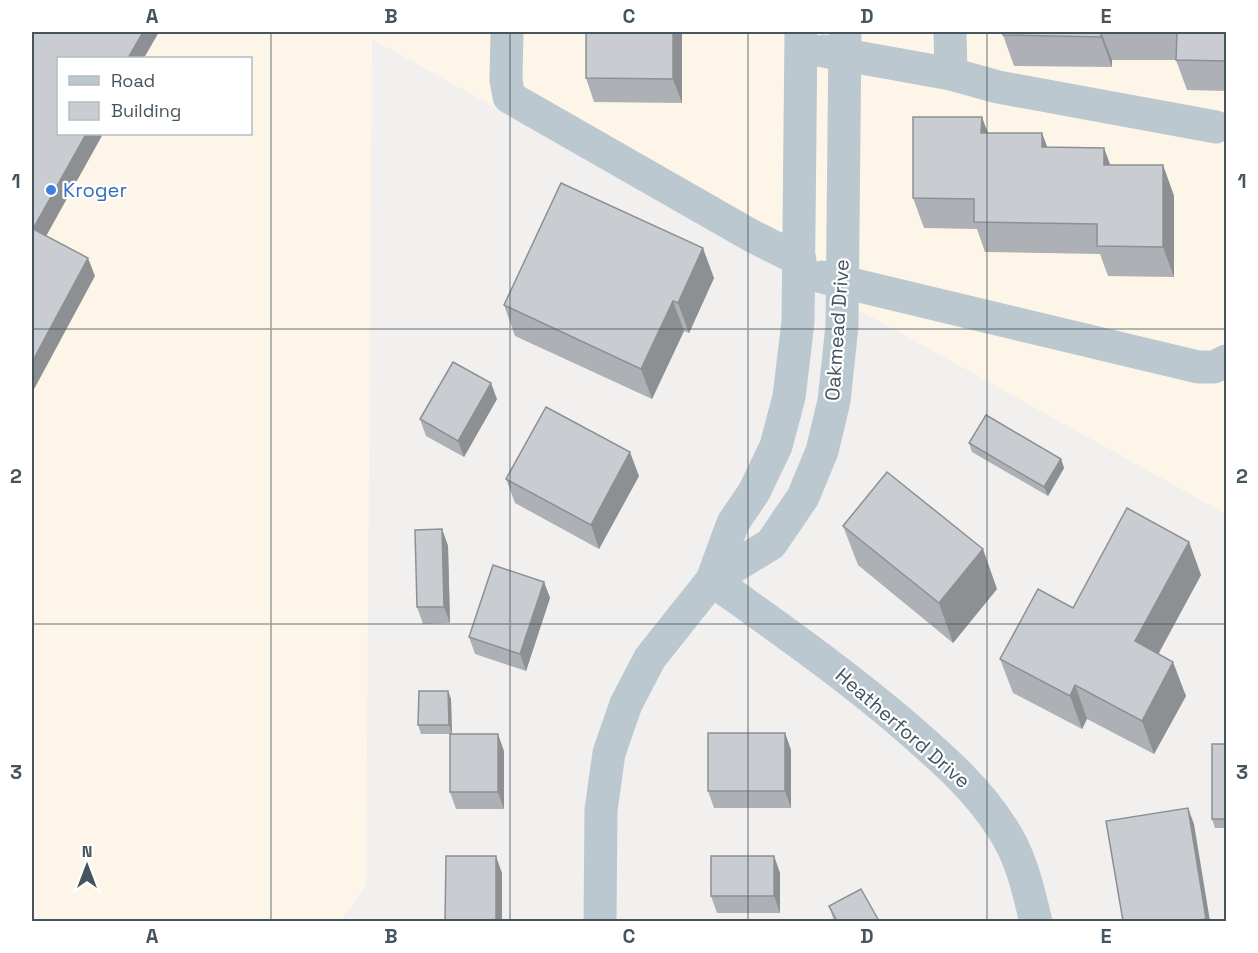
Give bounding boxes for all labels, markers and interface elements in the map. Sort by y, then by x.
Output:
text: A [146,3,159,29]
text: B [384,3,398,29]
text: C [623,3,636,29]
text: D [860,3,874,29]
text: E [1100,3,1112,29]
legend [57,57,252,135]
text: Road [111,69,155,92]
text: Building [111,99,181,122]
text: 1 [11,168,21,194]
text: 1 [1237,168,1247,194]
place label: Kroger [63,177,127,203]
marker: Kroger [44,183,58,197]
street label: Oakmead Drive [819,258,855,402]
text: 2 [10,463,22,489]
text: 2 [1236,463,1248,489]
street label: Heatherford Drive [830,662,976,794]
text: 3 [10,759,22,785]
text: 3 [1236,759,1248,785]
north arrow [57,836,117,896]
text: N [82,841,92,862]
text: A [146,923,159,949]
text: B [384,923,398,949]
text: C [623,923,636,949]
text: D [860,923,874,949]
text: E [1100,923,1112,949]

